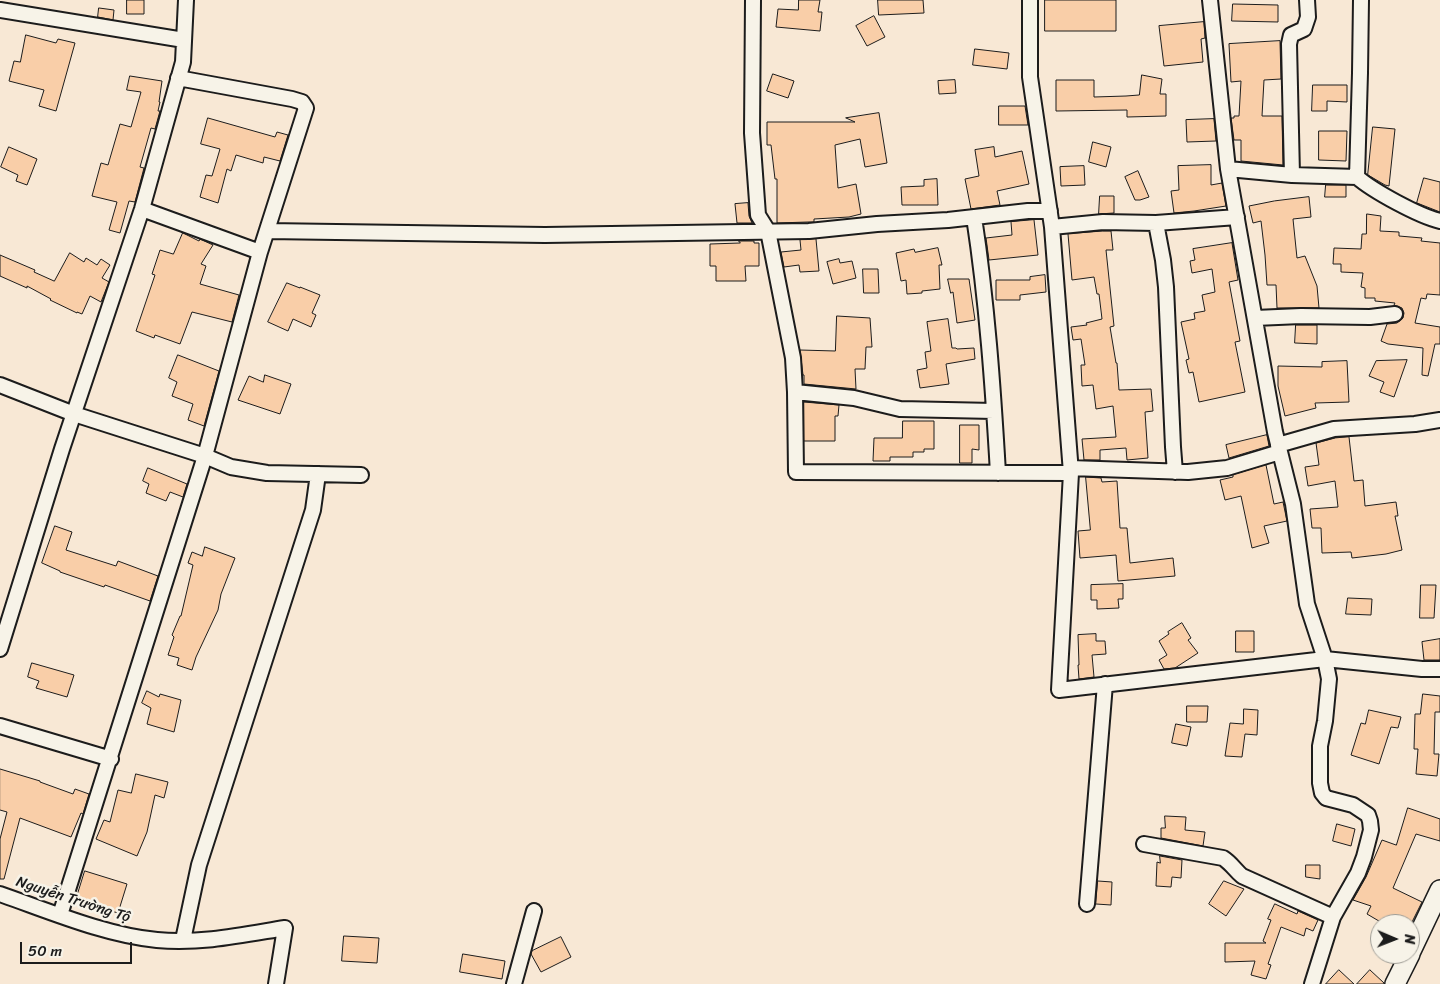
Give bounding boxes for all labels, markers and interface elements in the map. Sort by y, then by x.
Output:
street label: Nguyễn Trường Tộ [14,873,132,927]
north arrow [1370,914,1420,964]
scale bar [22,932,135,964]
text: N [1397,934,1422,944]
text: 50 m [28,938,62,964]

